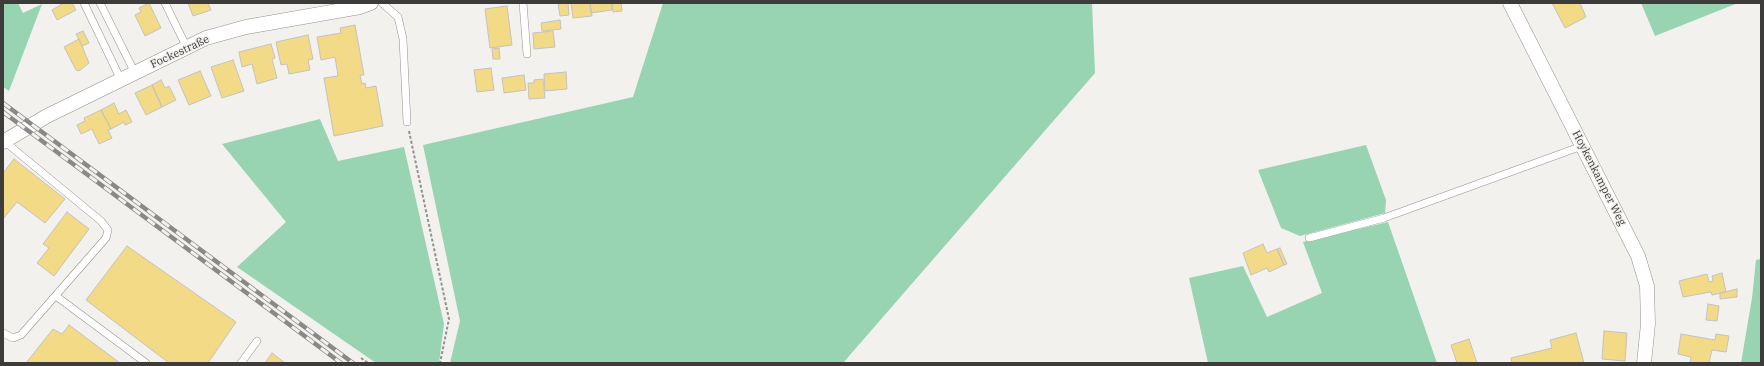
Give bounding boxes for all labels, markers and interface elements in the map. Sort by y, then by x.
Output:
street label: Fockestraße [148,33,212,71]
street label: Hoykenkamper Weg [1569,128,1629,228]

